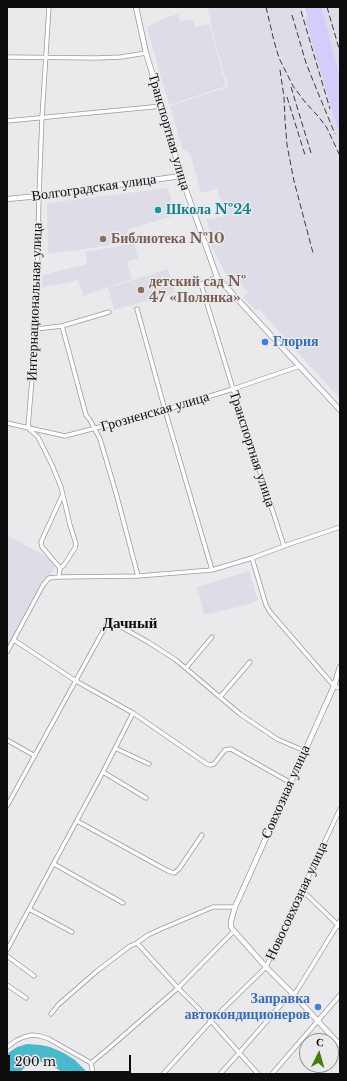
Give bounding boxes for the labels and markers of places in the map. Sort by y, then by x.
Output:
place label: Школа №24 [166,202,252,218]
marker: Школа №24 [153,205,163,215]
place label: Библиотека №10 [111,231,225,247]
marker: Библиотека №10 [98,234,108,244]
place label: детский сад № 47 «Полянка» [149,274,246,306]
marker: детский сад № 47 «Полянка» [136,285,146,295]
place label: Глория [273,334,319,350]
marker: Глория [260,337,270,347]
place label: Заправка автокондиционеров [185,991,310,1024]
marker: Заправка автокондиционеров [313,1002,323,1012]

